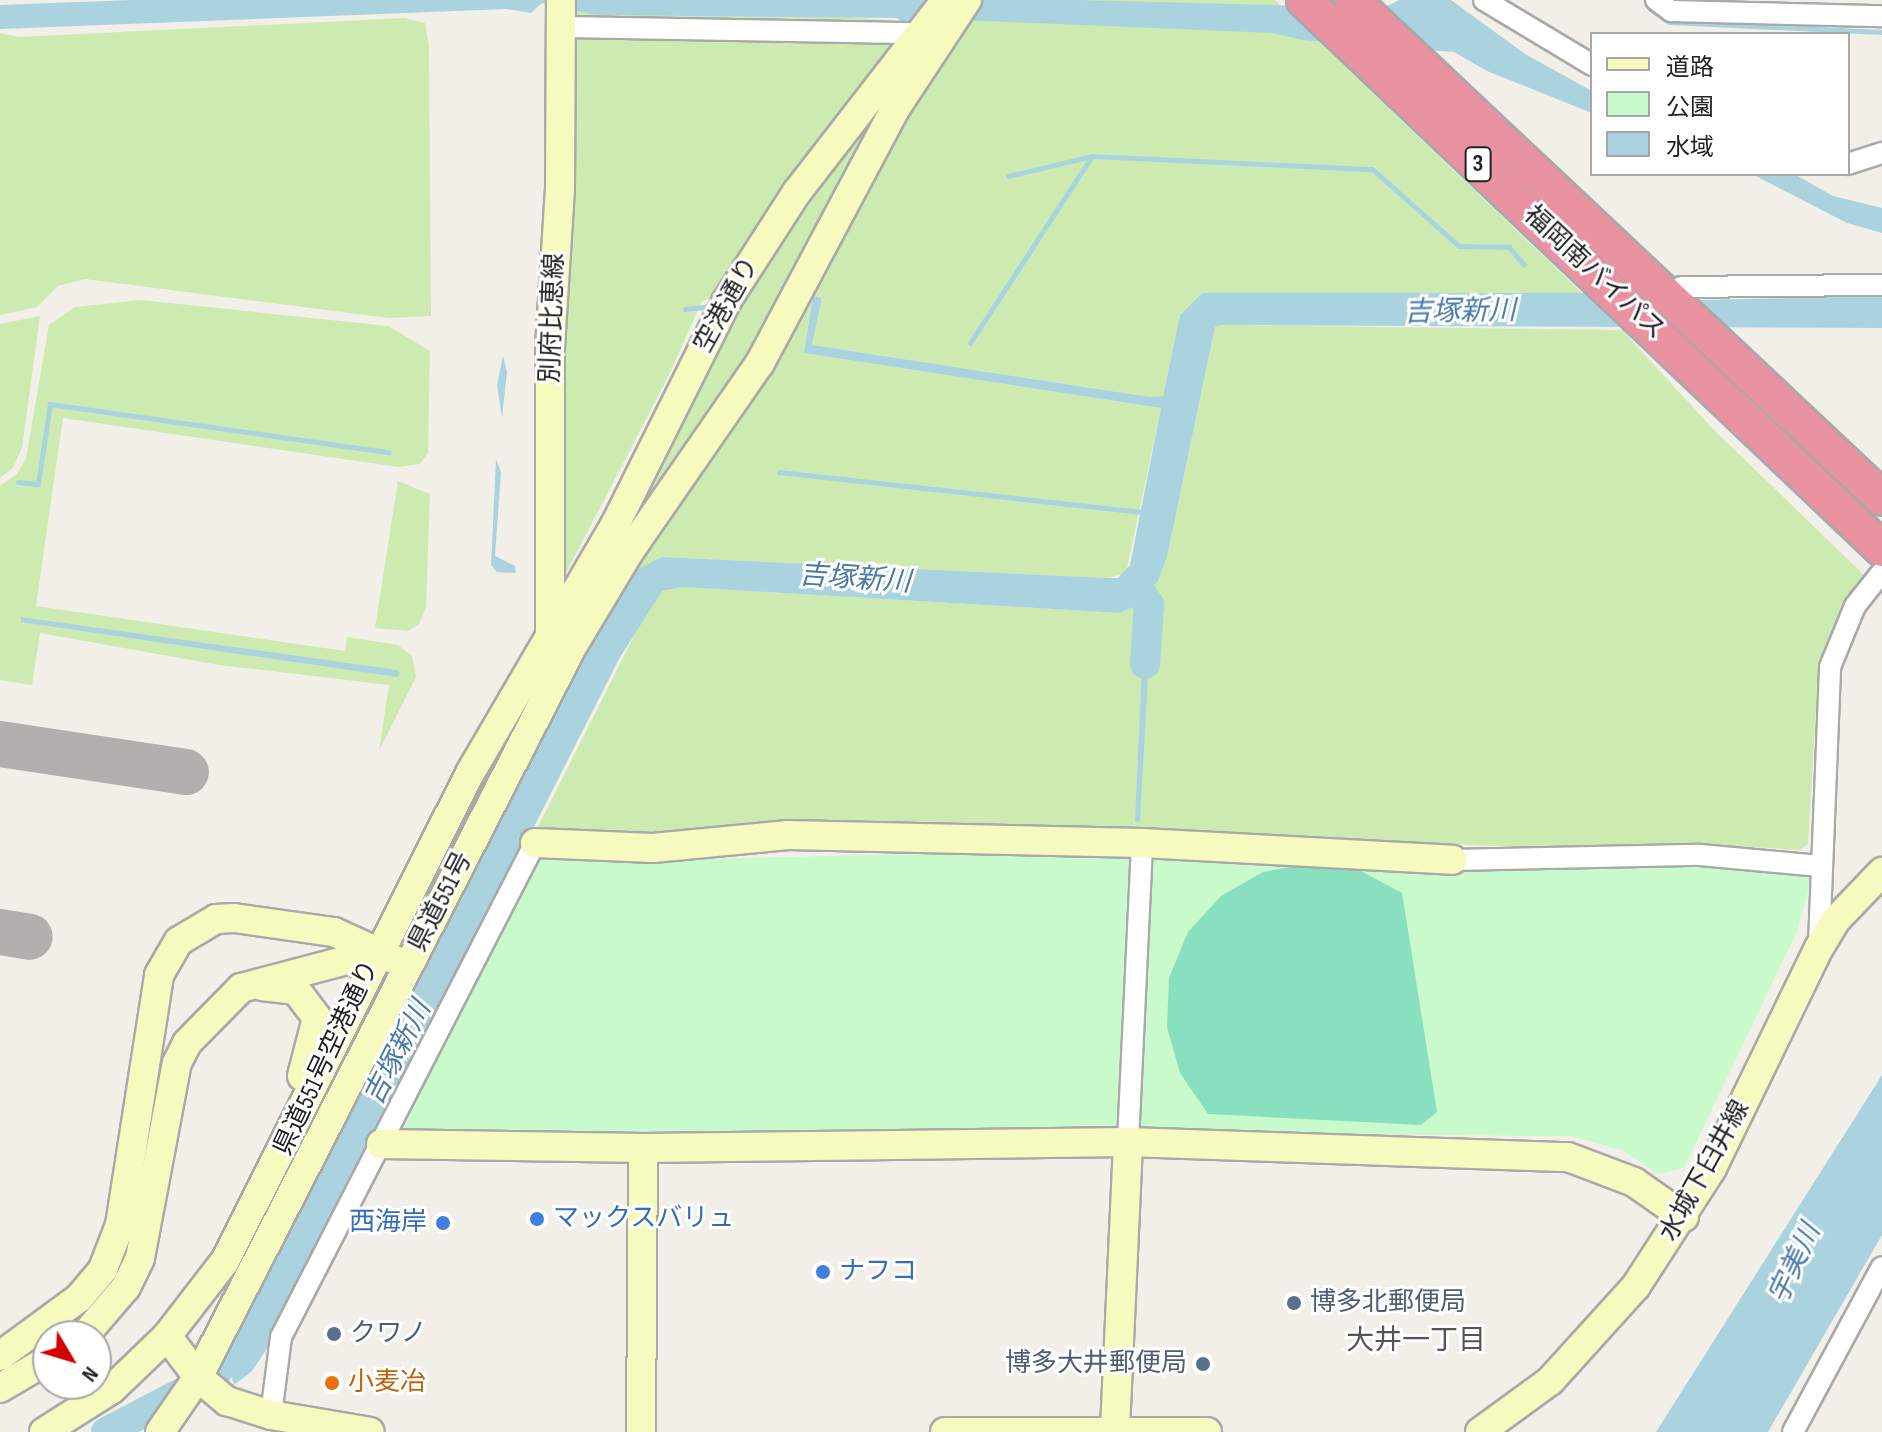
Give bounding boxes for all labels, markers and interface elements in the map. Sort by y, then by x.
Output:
legend [1590,32,1850,176]
text: 道路 [1666,53,1714,82]
text: 公園 [1666,93,1714,122]
text: 水域 [1666,133,1714,162]
road number: 3 [1464,144,1492,184]
street label: 福岡南バイパス [1517,200,1671,346]
street label: 別府比恵線 [535,252,571,384]
street label: 空港通り [688,252,766,358]
water label: 吉塚新川 [1404,294,1516,330]
water label: 吉塚新川 [798,558,912,600]
street label: 県道551号 [403,847,479,957]
street label: 県道551号空港通り [268,955,386,1161]
water label: 吉塚新川 [358,995,438,1111]
street label: 水城下臼井線 [1654,1095,1756,1247]
place label: マックスバリュ [553,1203,735,1235]
place label: 西海岸 [349,1207,427,1239]
marker: マックスバリュ [528,1210,546,1228]
marker: 西海岸 [434,1214,452,1232]
water label: 宇美川 [1762,1219,1828,1309]
place label: ナフコ [839,1256,917,1288]
marker: ナフコ [814,1263,832,1281]
place label: 博多北郵便局 [1310,1287,1466,1319]
marker: 博多北郵便局 [1285,1294,1303,1312]
place label: クワノ [350,1318,428,1350]
north arrow [32,1320,112,1400]
district label: 大井一丁目 [1346,1324,1486,1358]
marker: クワノ [325,1325,343,1343]
place label: 博多大井郵便局 [1005,1348,1187,1380]
marker: 博多大井郵便局 [1194,1355,1212,1373]
text: N [75,1361,104,1387]
place label: 小麦冶 [348,1367,426,1399]
marker: 小麦冶 [323,1374,341,1392]

